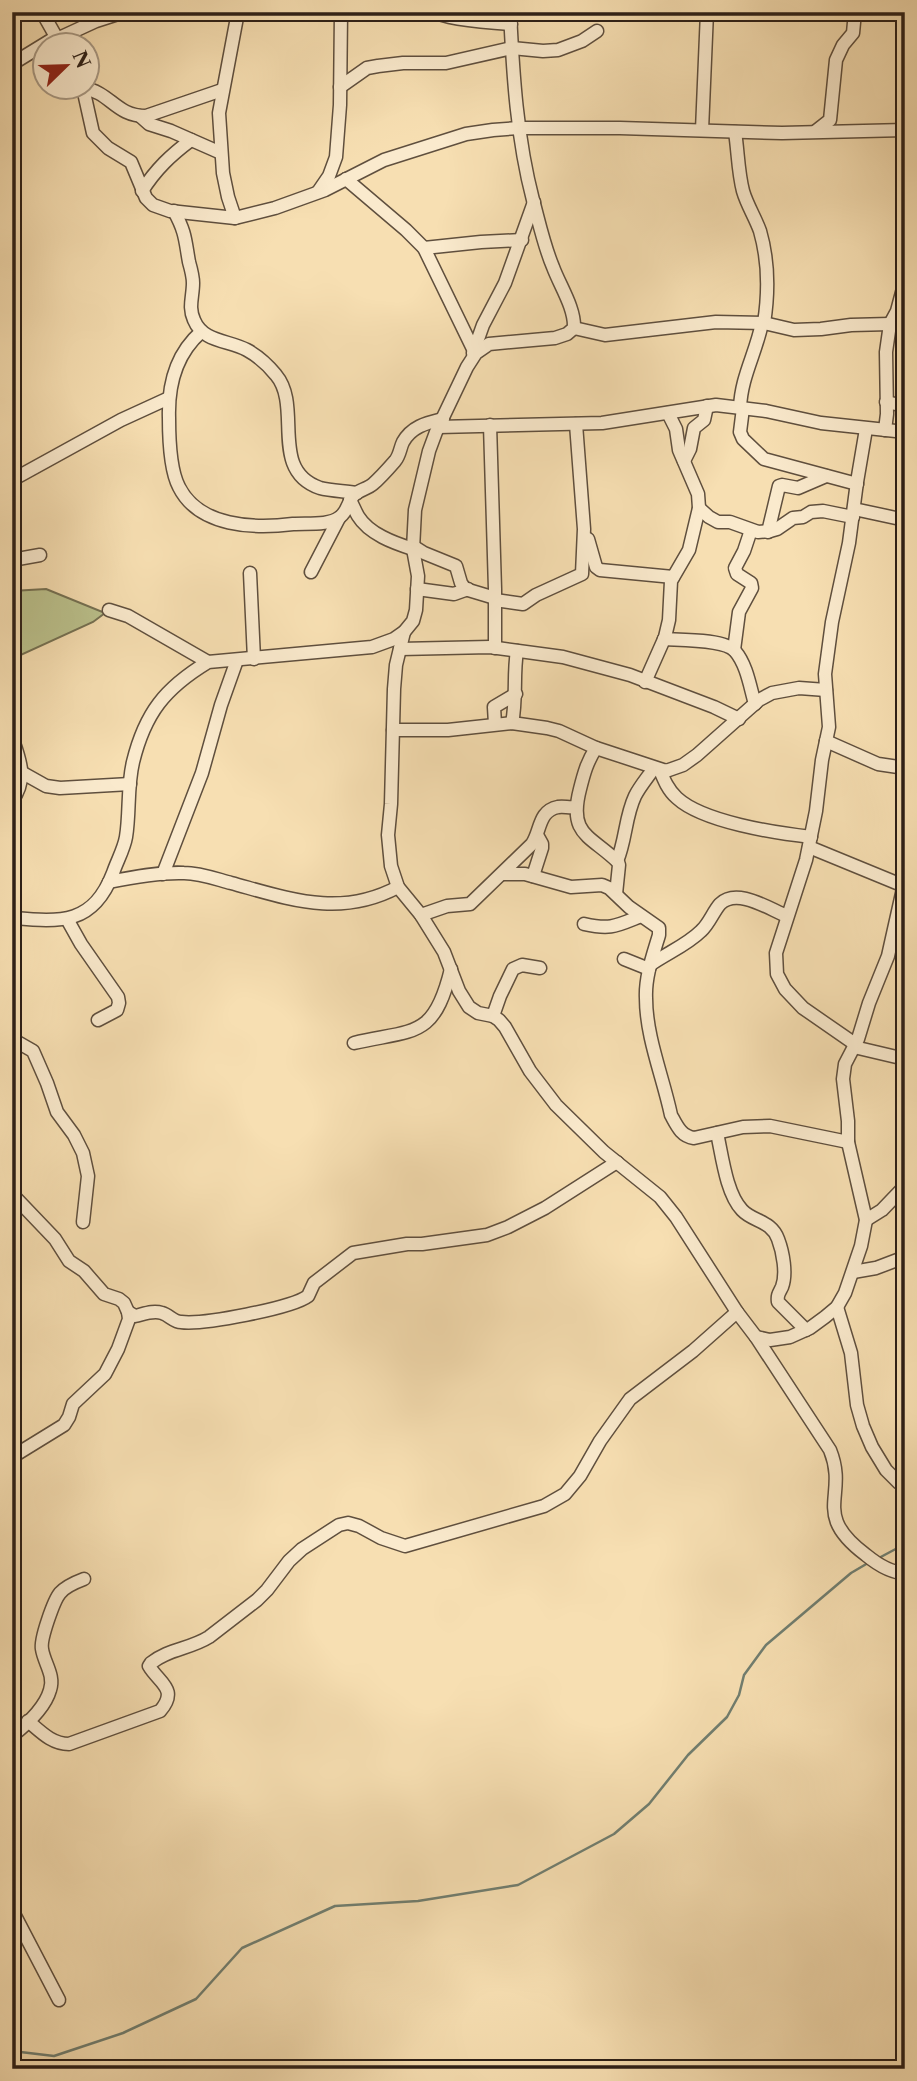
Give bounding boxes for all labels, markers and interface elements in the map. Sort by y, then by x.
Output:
north arrow [32,32,102,102]
text: N [67,47,95,72]

